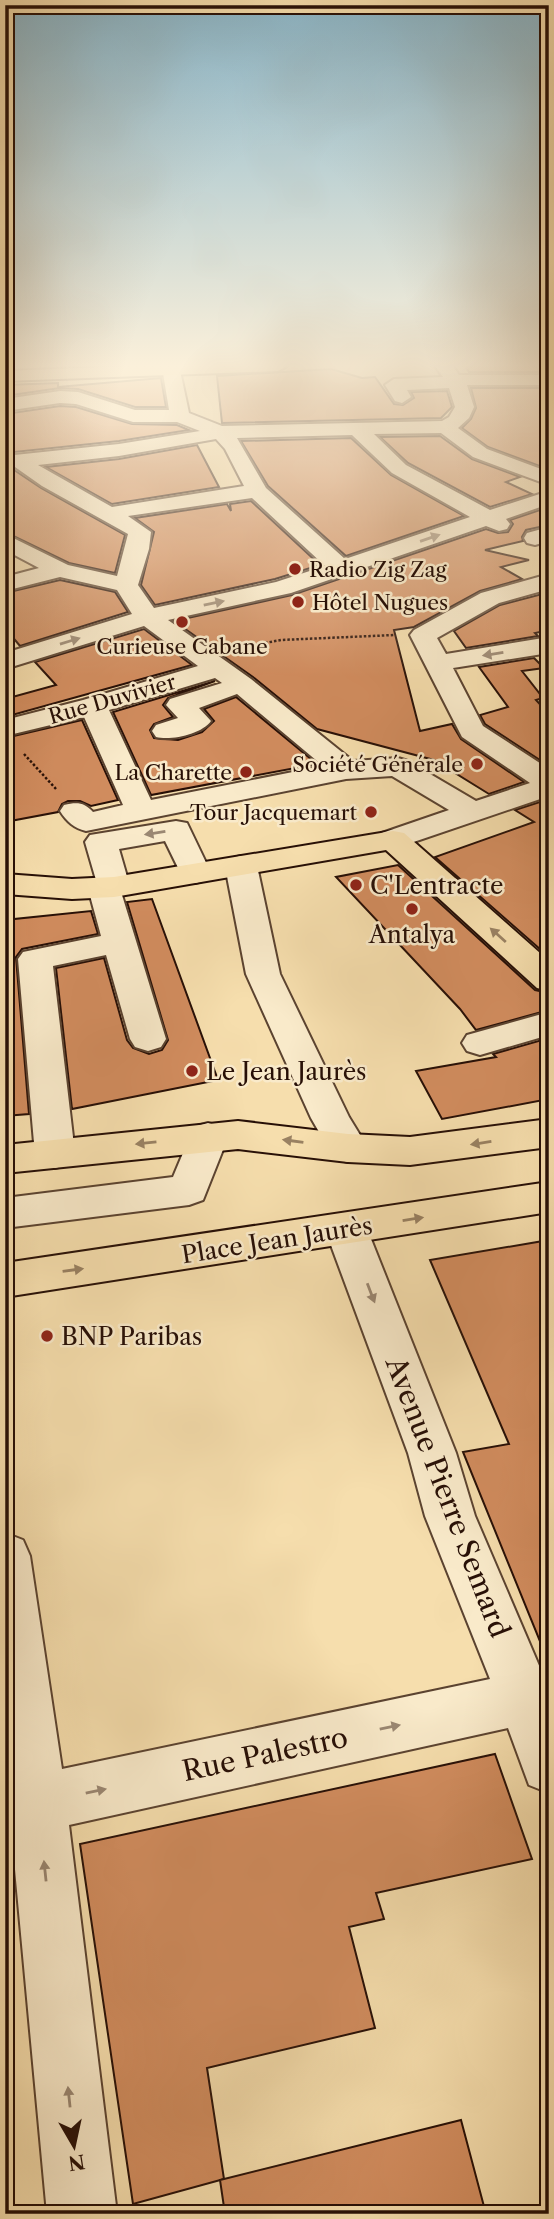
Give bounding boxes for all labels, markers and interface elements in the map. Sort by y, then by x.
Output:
one-way arrow [420,533,441,544]
place label: Radio Zig Zag [309,557,448,582]
marker: Radio Zig Zag [287,561,303,577]
place label: Hôtel Nugues [312,590,448,615]
marker: Hôtel Nugues [290,594,306,610]
one-way arrow [203,597,225,608]
marker: Curieuse Cabane [174,614,190,630]
place label: Curieuse Cabane [96,634,268,659]
one-way arrow [60,635,81,645]
one-way arrow [482,649,504,660]
street label: Rue Duvivier [45,669,179,729]
place label: Société Générale [292,752,463,777]
marker: Société Générale [469,756,485,772]
place label: La Charette [114,760,232,785]
marker: La Charette [238,764,254,780]
place label: Tour Jacquemart [190,800,358,825]
marker: Tour Jacquemart [363,804,379,820]
one-way arrow [144,828,166,839]
place label: C'Lentracte [370,871,504,900]
marker: C'Lentracte [348,877,364,893]
marker: Antalya [404,901,420,917]
place label: Antalya [368,920,455,949]
one-way arrow [490,927,507,943]
place label: Le Jean Jaurès [206,1057,367,1086]
marker: Le Jean Jaurès [184,1063,200,1079]
one-way arrow [282,1135,304,1146]
one-way arrow [135,1138,157,1149]
one-way arrow [470,1138,492,1149]
street label: Place Jean Jaurès [179,1211,375,1269]
one-way arrow [403,1213,425,1224]
one-way arrow [62,1264,84,1275]
one-way arrow [365,1282,376,1303]
place label: BNP Paribas [61,1322,202,1351]
marker: BNP Paribas [39,1328,55,1344]
street label: Avenue Pierre Semard [378,1351,517,1642]
street label: Rue Palestro [179,1720,351,1788]
one-way arrow [379,1721,401,1732]
one-way arrow [85,1785,107,1796]
one-way arrow [39,1860,50,1882]
one-way arrow [64,2086,75,2108]
north arrow [38,2110,108,2180]
text: N [67,2150,87,2175]

